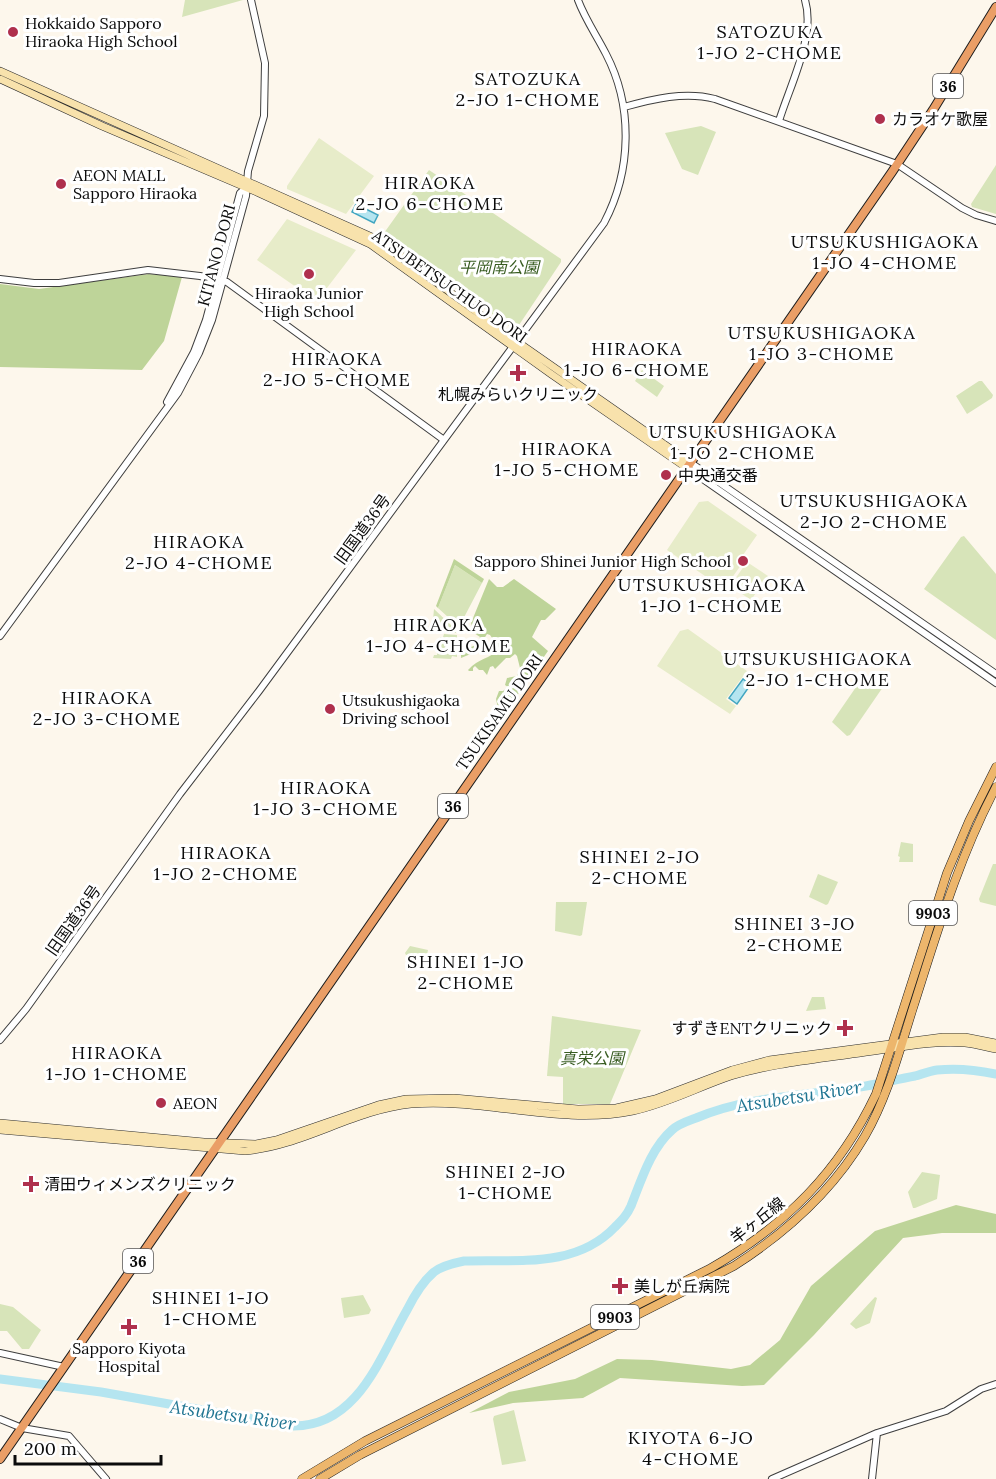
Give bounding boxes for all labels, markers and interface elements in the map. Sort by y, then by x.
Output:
place label: Hokkaido Sapporo Hiraoka High School [25,13,177,51]
district label: SATOZUKA 1-JO 2-CHOME [698,20,842,64]
marker: Hokkaido Sapporo Hiraoka High School [6,25,20,39]
district label: SATOZUKA 2-JO 1-CHOME [456,67,600,111]
road number: 36 [933,74,963,98]
place label: カラオケ歌屋 [892,109,988,129]
marker: カラオケ歌屋 [873,112,887,126]
place label: AEON MALL Sapporo Hiraoka [72,165,197,203]
district label: HIRAOKA 2-JO 6-CHOME [356,171,504,215]
marker: AEON MALL Sapporo Hiraoka [54,177,68,191]
street label: KITANO DORI [193,202,239,308]
street label: ATSUBETSUCHUO DORI [368,224,531,347]
district label: UTSUKUSHIGAOKA 1-JO 4-CHOME [791,230,979,274]
park label: 平岡南公園 [459,257,541,277]
marker: Hiraoka Junior High School [302,267,316,281]
place label: Hiraoka Junior High School [255,283,363,321]
district label: UTSUKUSHIGAOKA 1-JO 3-CHOME [728,321,916,365]
district label: HIRAOKA 1-JO 6-CHOME [564,337,710,381]
district label: HIRAOKA 2-JO 5-CHOME [263,347,411,391]
marker: 札幌みらいクリニック [509,364,527,382]
place label: 札幌みらいクリニック [438,384,598,404]
district label: UTSUKUSHIGAOKA 1-JO 2-CHOME [649,420,837,464]
district label: HIRAOKA 1-JO 5-CHOME [494,437,640,481]
place label: 中央通交番 [678,465,758,485]
marker: 中央通交番 [659,468,673,482]
district label: UTSUKUSHIGAOKA 2-JO 2-CHOME [780,489,968,533]
street label: 旧国道36号 [330,490,394,568]
district label: HIRAOKA 2-JO 4-CHOME [125,530,273,574]
place label: Sapporo Shinei Junior High School [474,551,731,571]
marker: Sapporo Shinei Junior High School [736,554,750,568]
district label: UTSUKUSHIGAOKA 1-JO 1-CHOME [618,573,806,617]
district label: HIRAOKA 1-JO 4-CHOME [366,613,512,657]
district label: UTSUKUSHIGAOKA 2-JO 1-CHOME [724,647,912,691]
street label: TSUKISAMU DORI [451,650,547,774]
district label: HIRAOKA 2-JO 3-CHOME [33,686,181,730]
place label: Utsukushigaoka Driving school [342,690,460,728]
marker: Utsukushigaoka Driving school [323,702,337,716]
district label: HIRAOKA 1-JO 3-CHOME [253,776,399,820]
road number: 36 [438,794,468,818]
district label: HIRAOKA 1-JO 2-CHOME [154,841,298,885]
district label: SHINEI 2-JO 2-CHOME [580,845,700,889]
street label: 旧国道36号 [41,881,105,959]
road number: 9903 [909,901,957,925]
district label: SHINEI 3-JO 2-CHOME [734,912,856,956]
district label: SHINEI 1-JO 2-CHOME [407,950,525,994]
place label: すずきENTクリニック [672,1018,832,1038]
marker: すずきENTクリニック [836,1019,854,1037]
district label: HIRAOKA 1-JO 1-CHOME [46,1041,188,1085]
park label: 真栄公園 [560,1048,626,1068]
water label: Atsubetsu River [734,1075,864,1117]
place label: AEON [172,1093,218,1113]
marker: AEON [154,1096,168,1110]
district label: SHINEI 2-JO 1-CHOME [446,1160,566,1204]
place label: 清田ウィメンズクリニック [44,1174,236,1194]
marker: 清田ウィメンズクリニック [22,1175,40,1193]
street label: 羊ヶ丘線 [726,1192,788,1248]
road number: 36 [123,1249,153,1273]
place label: 美しが丘病院 [634,1276,730,1296]
marker: 美しが丘病院 [611,1277,629,1295]
district label: SHINEI 1-JO 1-CHOME [152,1286,270,1330]
road number: 9903 [591,1305,639,1329]
marker: Sapporo Kiyota Hospital [120,1318,138,1336]
place label: Sapporo Kiyota Hospital [72,1338,186,1376]
water label: Atsubetsu River [168,1395,298,1435]
district label: KIYOTA 6-JO 4-CHOME [628,1426,754,1470]
scale bar [15,1428,160,1466]
text: 200 m [24,1437,77,1460]

